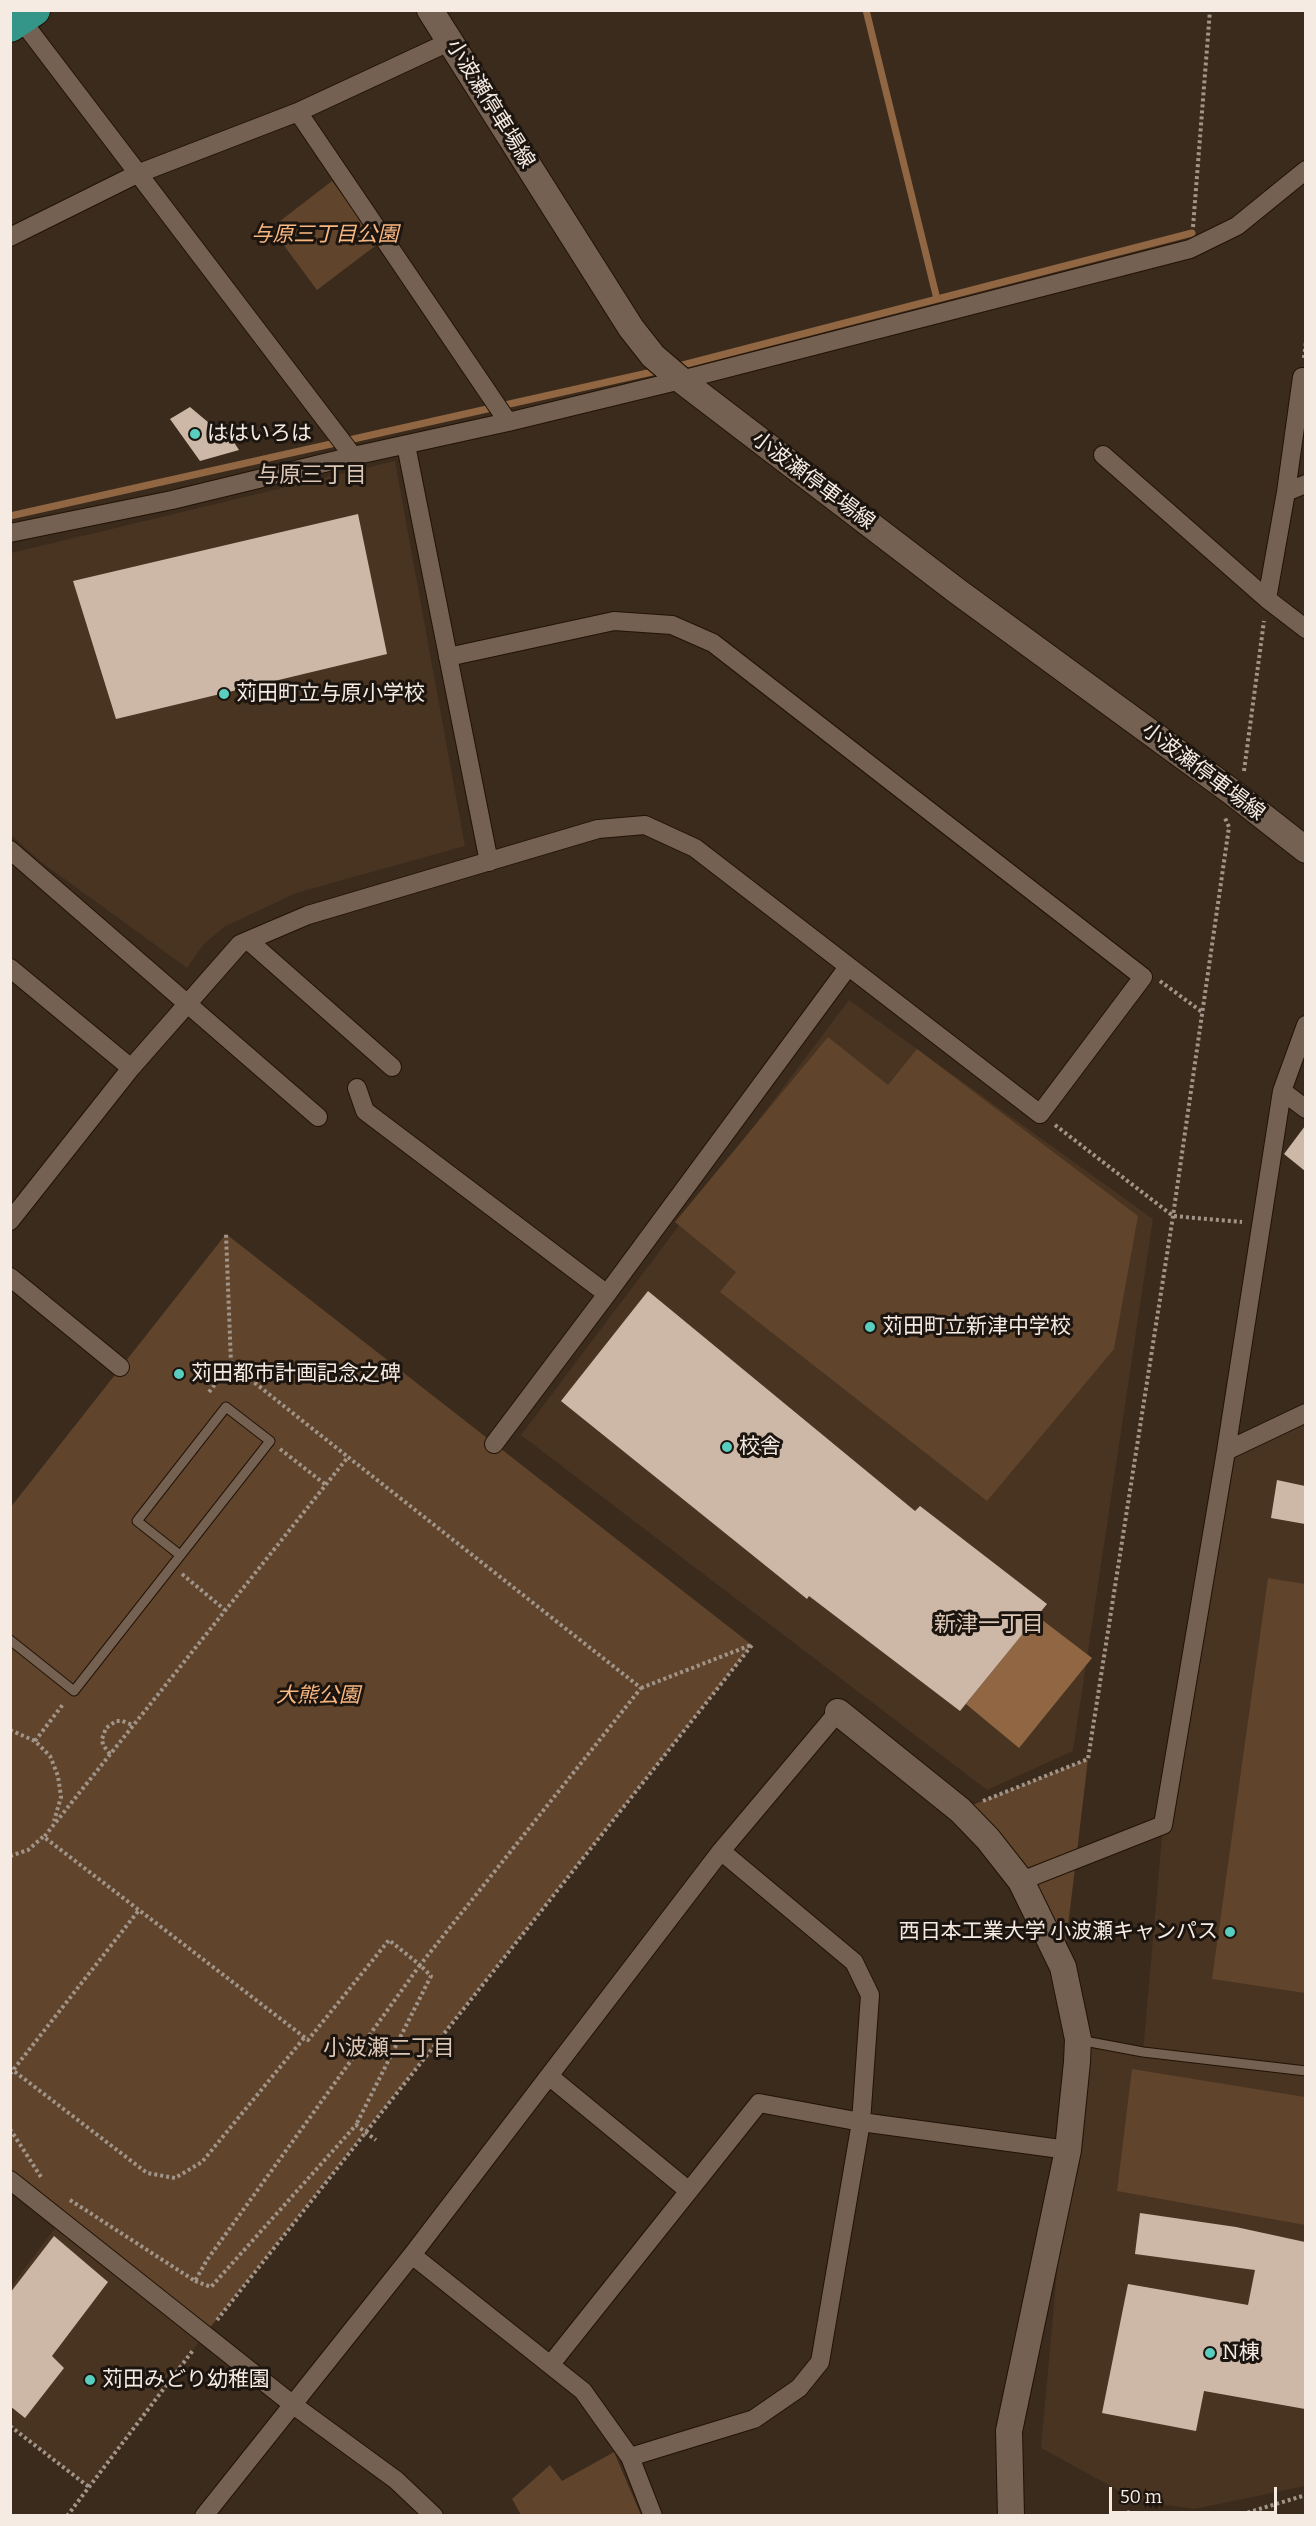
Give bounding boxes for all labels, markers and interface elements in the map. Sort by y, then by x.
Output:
street label: 小波瀬停車場線 [440,35,540,173]
park label: 与原三丁目公園 [252,222,398,248]
place label: ははいろは [207,421,312,447]
marker: ははいろは [188,427,202,441]
street label: 小波瀬停車場線 [747,427,879,535]
district label: 与原三丁目 [257,463,367,489]
place label: 苅田町立与原小学校 [236,681,425,707]
marker: 苅田町立与原小学校 [217,687,231,701]
street label: 小波瀬停車場線 [1137,718,1269,826]
place label: 苅田町立新津中学校 [882,1314,1071,1340]
marker: 苅田町立新津中学校 [863,1320,877,1334]
place label: 苅田都市計画記念之碑 [191,1361,401,1387]
marker: 苅田都市計画記念之碑 [172,1367,186,1381]
place label: 校舎 [739,1434,781,1460]
marker: 校舎 [720,1440,734,1454]
district label: 新津一丁目 [934,1612,1044,1638]
park label: 大熊公園 [276,1683,360,1709]
place label: 西日本工業大学 小波瀬キャンパス [899,1919,1218,1945]
marker: 西日本工業大学 小波瀬キャンパス [1223,1925,1237,1939]
district label: 小波瀬二丁目 [323,2036,455,2062]
place label: N棟 [1222,2340,1260,2366]
marker: N棟 [1203,2346,1217,2360]
place label: 苅田みどり幼稚園 [102,2367,270,2393]
marker: 苅田みどり幼稚園 [83,2373,97,2387]
scale bar [1112,2475,1280,2513]
text: 50 m [1120,2486,1162,2508]

